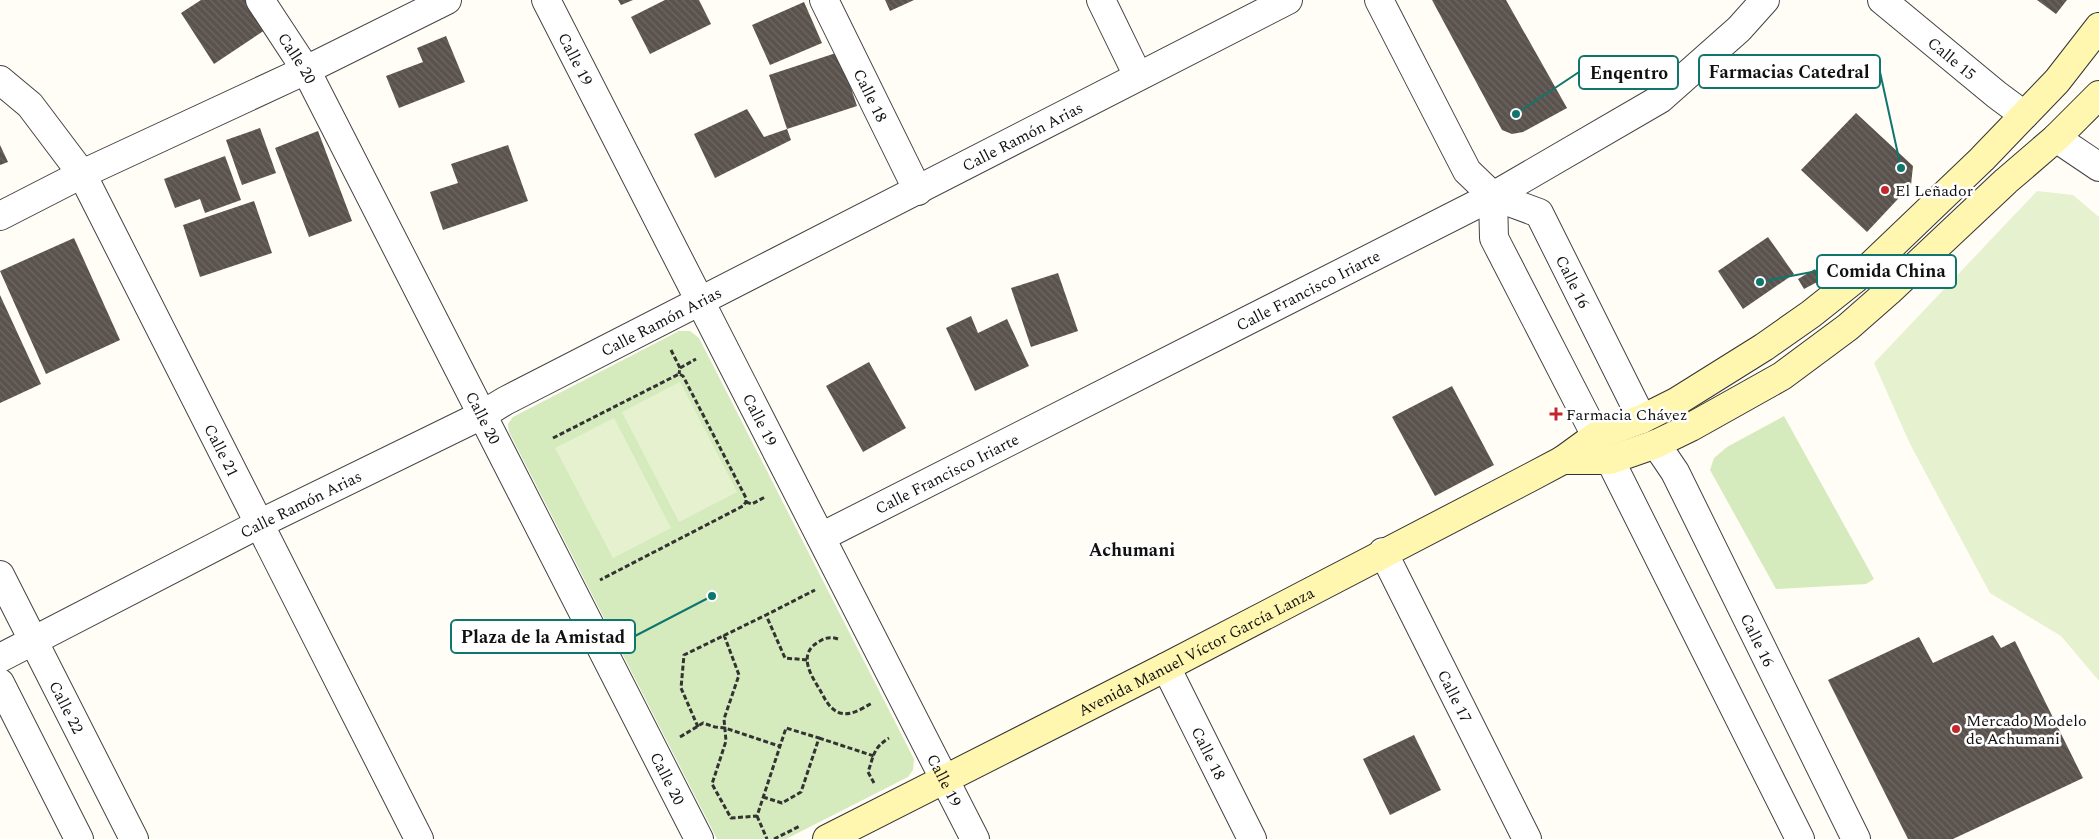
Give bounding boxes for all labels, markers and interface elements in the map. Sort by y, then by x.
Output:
street label: Calle 20 [271,28,322,88]
street label: Calle 19 [552,29,599,90]
street label: Calle 15 [1922,31,1981,86]
callout: Farmacias Catedral [1699,55,1880,88]
callout: Enqentro [1579,56,1678,89]
text: Farmacias Catedral [1708,59,1870,86]
text: Enqentro [1590,60,1668,87]
street label: Calle 18 [847,65,893,126]
street label: Calle Ramón Arias [958,96,1087,178]
place label: El Leñador [1895,179,1973,203]
marker: El Leñador [1879,184,1891,196]
street label: Calle Francisco Iriarte [1232,244,1385,337]
street label: Calle 16 [1549,251,1596,313]
callout: Comida China [1817,255,1956,288]
text: Comida China [1826,258,1946,285]
street label: Calle Ramón Arias [597,281,726,363]
street label: Calle 20 [459,387,506,449]
street label: Calle 19 [736,389,783,450]
place label: Farmacia Chávez [1566,403,1688,427]
marker: Farmacia Chávez [1550,408,1562,420]
street label: Calle 21 [198,420,245,481]
street label: Calle Francisco Iriarte [871,427,1023,521]
street label: Calle Ramón Arias [236,465,366,545]
district label: Achumani [1089,537,1175,564]
street label: Avenida Manuel Víctor García Lanza [1074,581,1319,723]
street label: Calle 16 [1734,610,1780,671]
callout: Plaza de la Amistad [451,620,635,653]
text: Plaza de la Amistad [461,624,626,651]
street label: Calle 17 [1431,666,1478,727]
street label: Calle 22 [43,677,90,738]
place label: Mercado Modelo de Achumani [1966,709,2087,751]
street label: Calle 18 [1185,723,1231,784]
marker: Mercado Modelo de Achumani [1950,723,1962,735]
street label: Calle 20 [643,748,691,809]
street label: Calle 19 [920,750,967,811]

